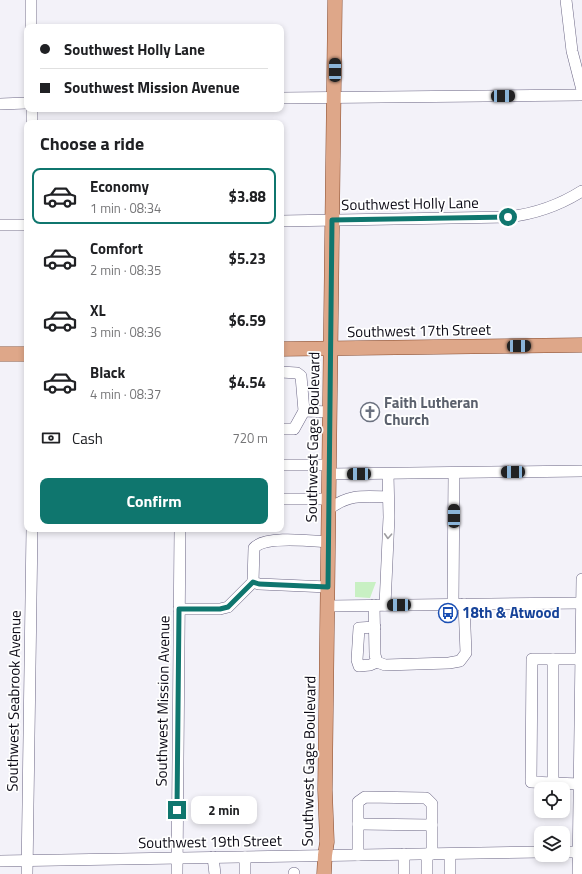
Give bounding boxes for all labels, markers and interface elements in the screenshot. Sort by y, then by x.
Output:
text: Southwest Holly Lane [64,38,205,61]
car [329,58,341,82]
text: Southwest Mission Avenue [64,76,240,99]
car [491,90,515,102]
text: Choose a ride [40,130,144,157]
text: Economy [90,175,149,198]
icon: car [42,178,78,214]
text: $3.88 [229,185,266,208]
street label: Southwest Holly Lane [341,191,479,216]
text: 1 min · 08:34 [90,198,161,218]
route start [499,208,517,226]
text: Comfort [90,237,143,260]
icon: car [42,240,78,276]
text: $5.23 [229,247,266,270]
text: 2 min · 08:35 [90,260,161,280]
text: XL [90,299,106,322]
icon: car [42,302,78,338]
text: $6.59 [229,309,266,332]
street label: Southwest 17th Street [347,318,492,343]
text: 3 min · 08:36 [90,322,161,342]
car [507,340,531,352]
street label: Southwest Gage Boulevard [300,351,325,523]
text: Black [90,361,125,384]
icon: car [42,364,78,400]
text: $4.54 [229,371,266,394]
text: 4 min · 08:37 [90,384,161,404]
place label: Faith Lutheran Church [384,391,479,431]
church icon: Faith Lutheran Church [359,401,381,423]
icon: cash [40,427,62,449]
text: Cash [72,427,103,450]
text: 720 m [232,428,268,448]
car [501,466,525,478]
car [347,468,371,480]
button: Confirm [40,478,268,524]
car [448,504,460,528]
one-way arrow [383,533,392,539]
car [387,599,411,611]
place label: 18th & Atwood [462,601,560,624]
bus stop icon: 18th & Atwood [437,602,459,624]
street label: Southwest Seabrook Avenue [0,610,27,792]
street label: Southwest Mission Avenue [150,615,175,787]
street label: Southwest Gage Boulevard [296,675,321,847]
map controls [534,782,570,862]
button: locate [534,782,570,818]
callout: 2 min [191,796,257,824]
text: 2 min [208,800,240,820]
route end [168,801,186,819]
button: layers [534,826,570,862]
street label: Southwest 19th Street [138,829,283,854]

